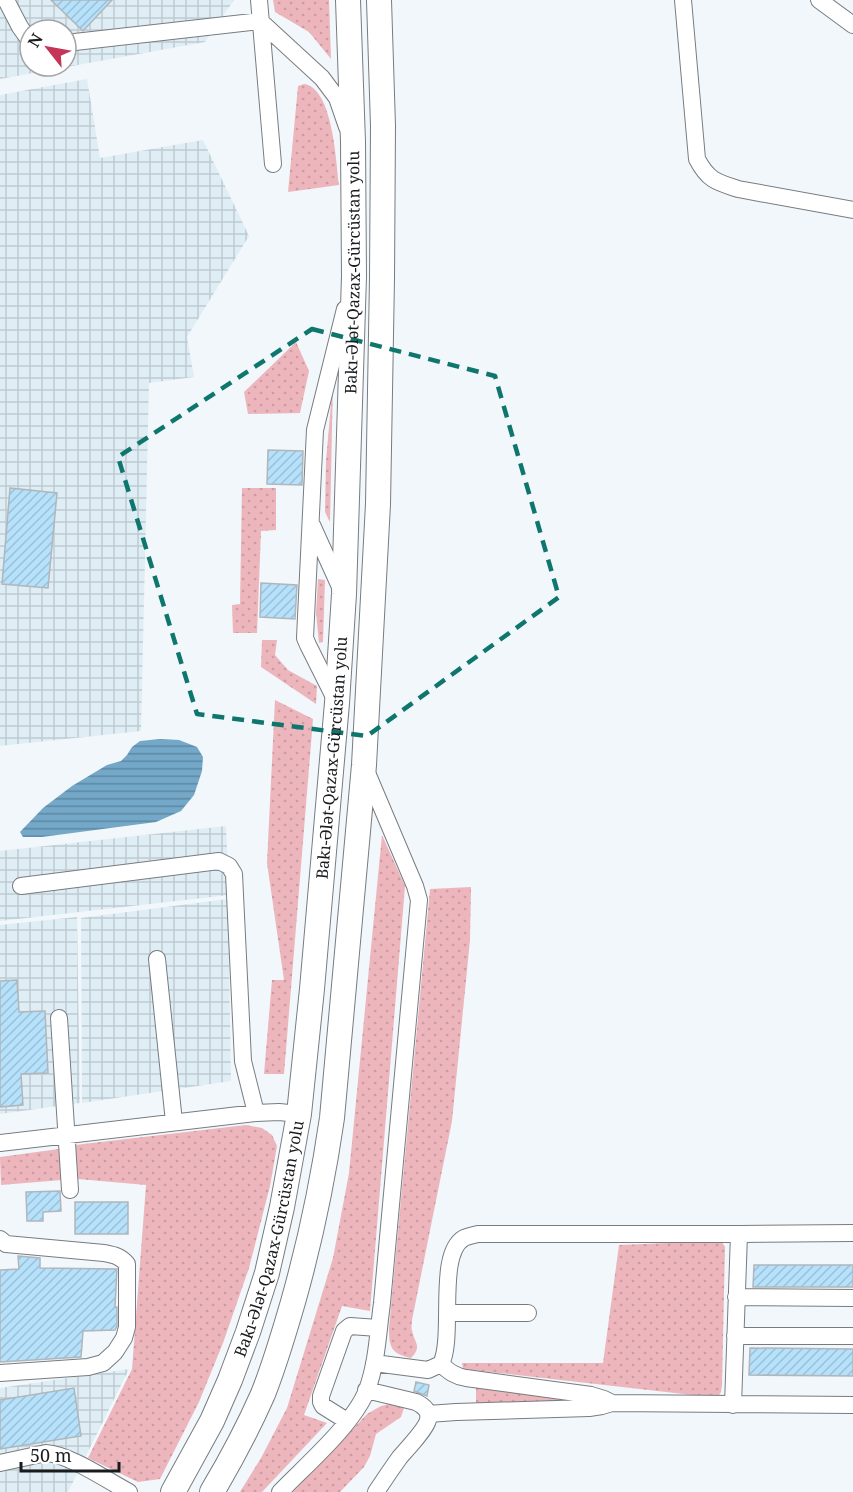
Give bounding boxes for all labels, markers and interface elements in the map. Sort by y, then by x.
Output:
north arrow [18,18,78,78]
text: N [22,29,48,51]
street label: Bakı-Ələt-Qazax-Gürcüstan yolu [339,151,365,394]
street label: Bakı-Ələt-Qazax-Gürcüstan yolu [311,636,352,880]
street label: Bakı-Ələt-Qazax-Gürcüstan yolu [229,1118,309,1360]
scale bar [21,1435,118,1473]
text: 50 m [30,1443,72,1467]

